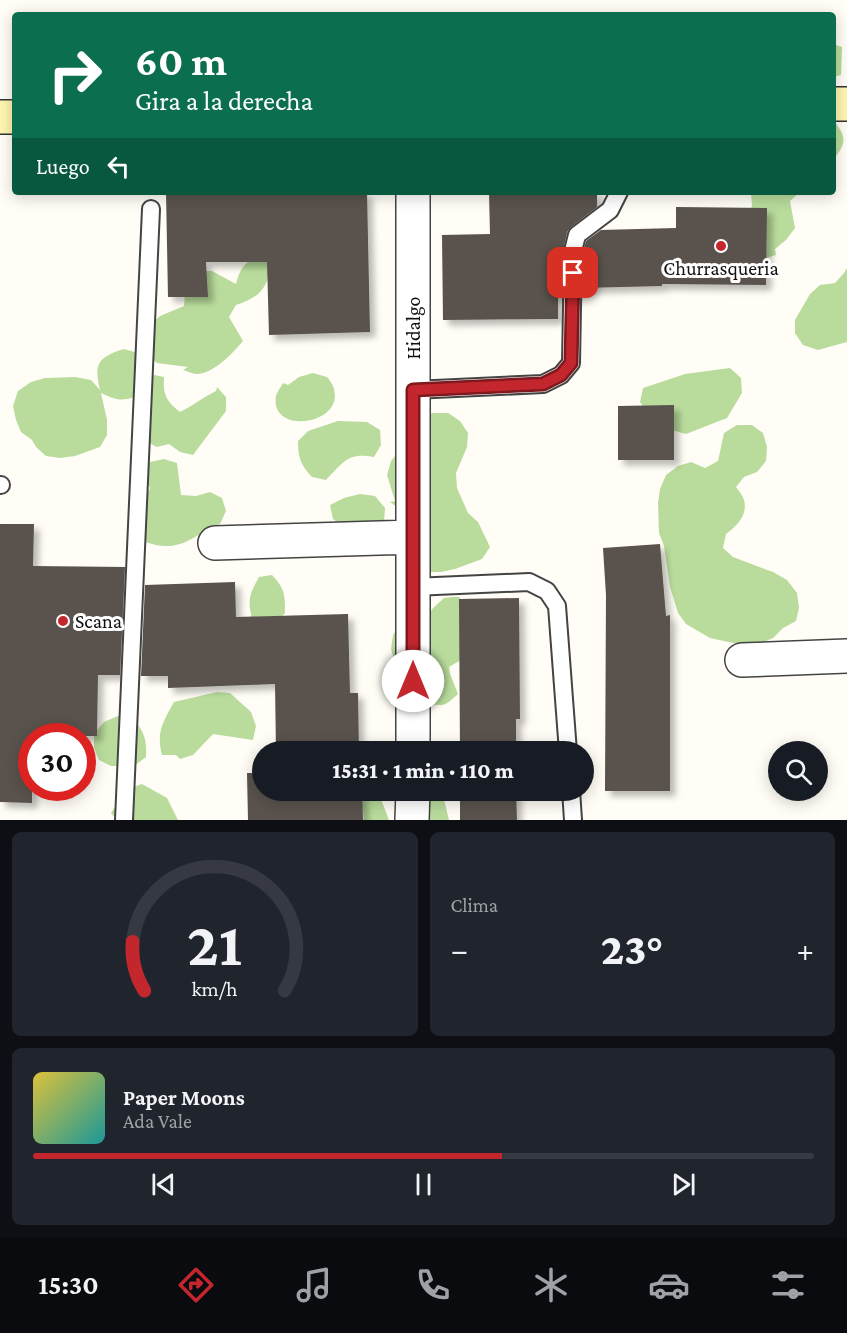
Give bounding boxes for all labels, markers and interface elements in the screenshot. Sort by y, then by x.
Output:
icon: right [36,36,114,114]
text: 60 m [135,37,227,84]
text: Gira a la derecha [135,86,313,116]
icon: left [102,150,135,183]
text: Luego [36,154,90,179]
marker: Churrasqueria [714,239,728,253]
pin [547,247,598,298]
icon: arrive [556,256,589,289]
place label: Churrasqueria [663,257,779,280]
street label: Hidalgo [402,296,425,359]
place label: Scana [75,610,122,632]
marker: Scana [56,614,70,628]
position arrow [381,649,445,713]
speed limit sign: 30 [18,723,96,801]
map controls [768,741,828,801]
button: search [768,741,828,801]
text: 15:31 · 1 min · 110 m [332,758,514,783]
text: Clima [451,894,498,916]
text: 21 [187,909,242,978]
text: 23° [601,924,664,974]
text: − [451,931,468,968]
text: + [797,931,814,968]
text: km/h [192,977,238,1001]
text: Paper Moons [123,1085,245,1110]
text: Ada Vale [123,1110,192,1132]
icon: previous [147,1168,180,1201]
icon: pause [407,1168,440,1201]
icon: next [667,1168,700,1201]
icon: directions [175,1264,217,1306]
icon: music [293,1264,335,1306]
icon: phone [412,1264,454,1306]
icon: climate [530,1264,572,1306]
icon: car [648,1264,690,1306]
icon: filters [767,1264,809,1306]
text: 15:30 [38,1270,99,1300]

